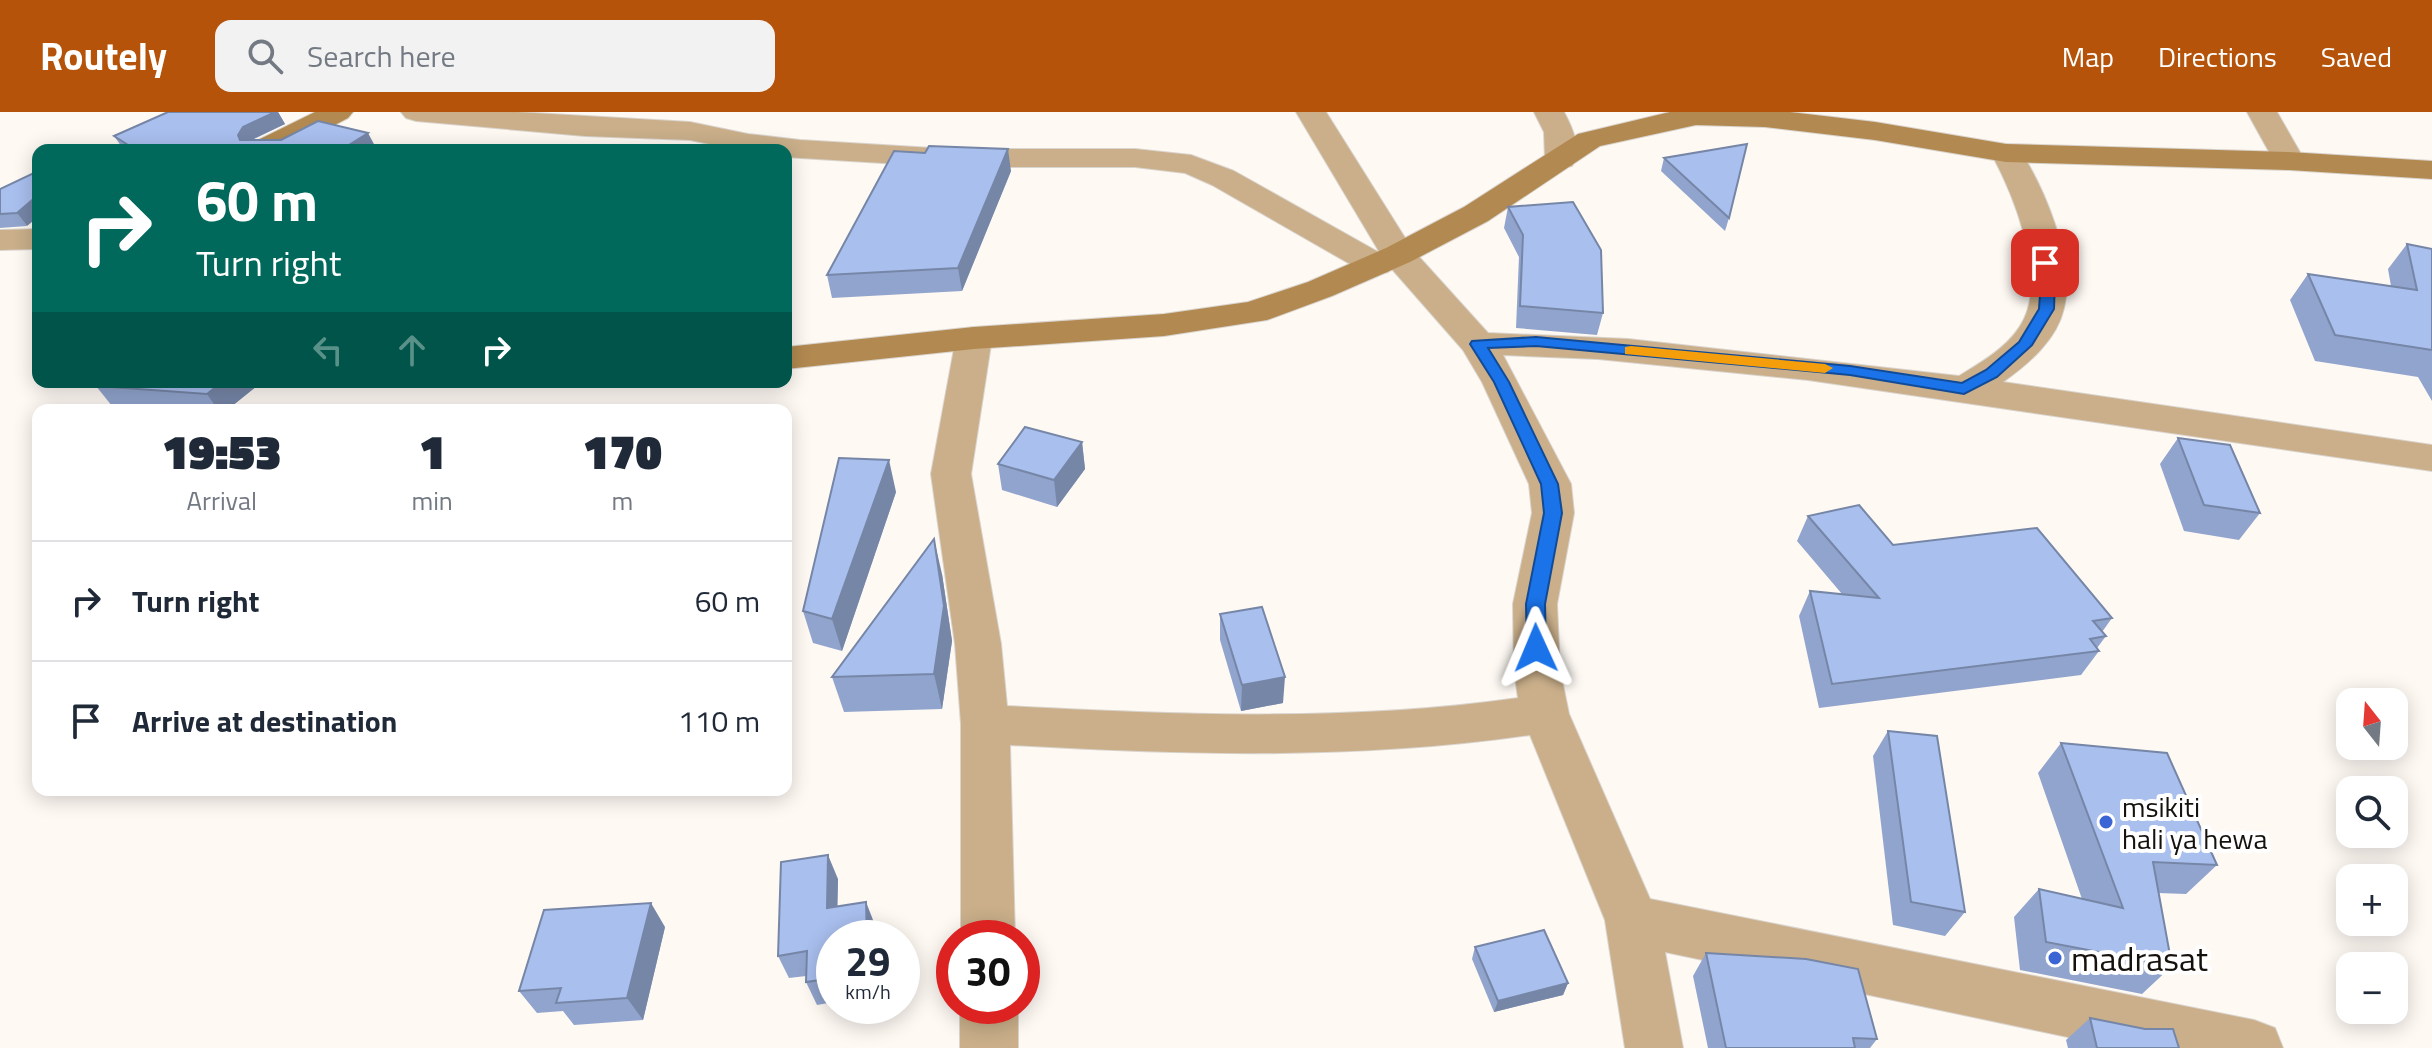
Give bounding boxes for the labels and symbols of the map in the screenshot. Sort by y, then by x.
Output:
pin [2011,229,2079,297]
position arrow [1494,606,1578,690]
north arrow [2336,688,2408,760]
place label: msikiti hali ya hewa [2122,785,2268,860]
marker: msikiti hali ya hewa [2097,813,2115,831]
speed limit sign: 30 [936,920,1040,1024]
place label: madrasat [2071,932,2208,984]
marker: madrasat [2046,949,2064,967]

